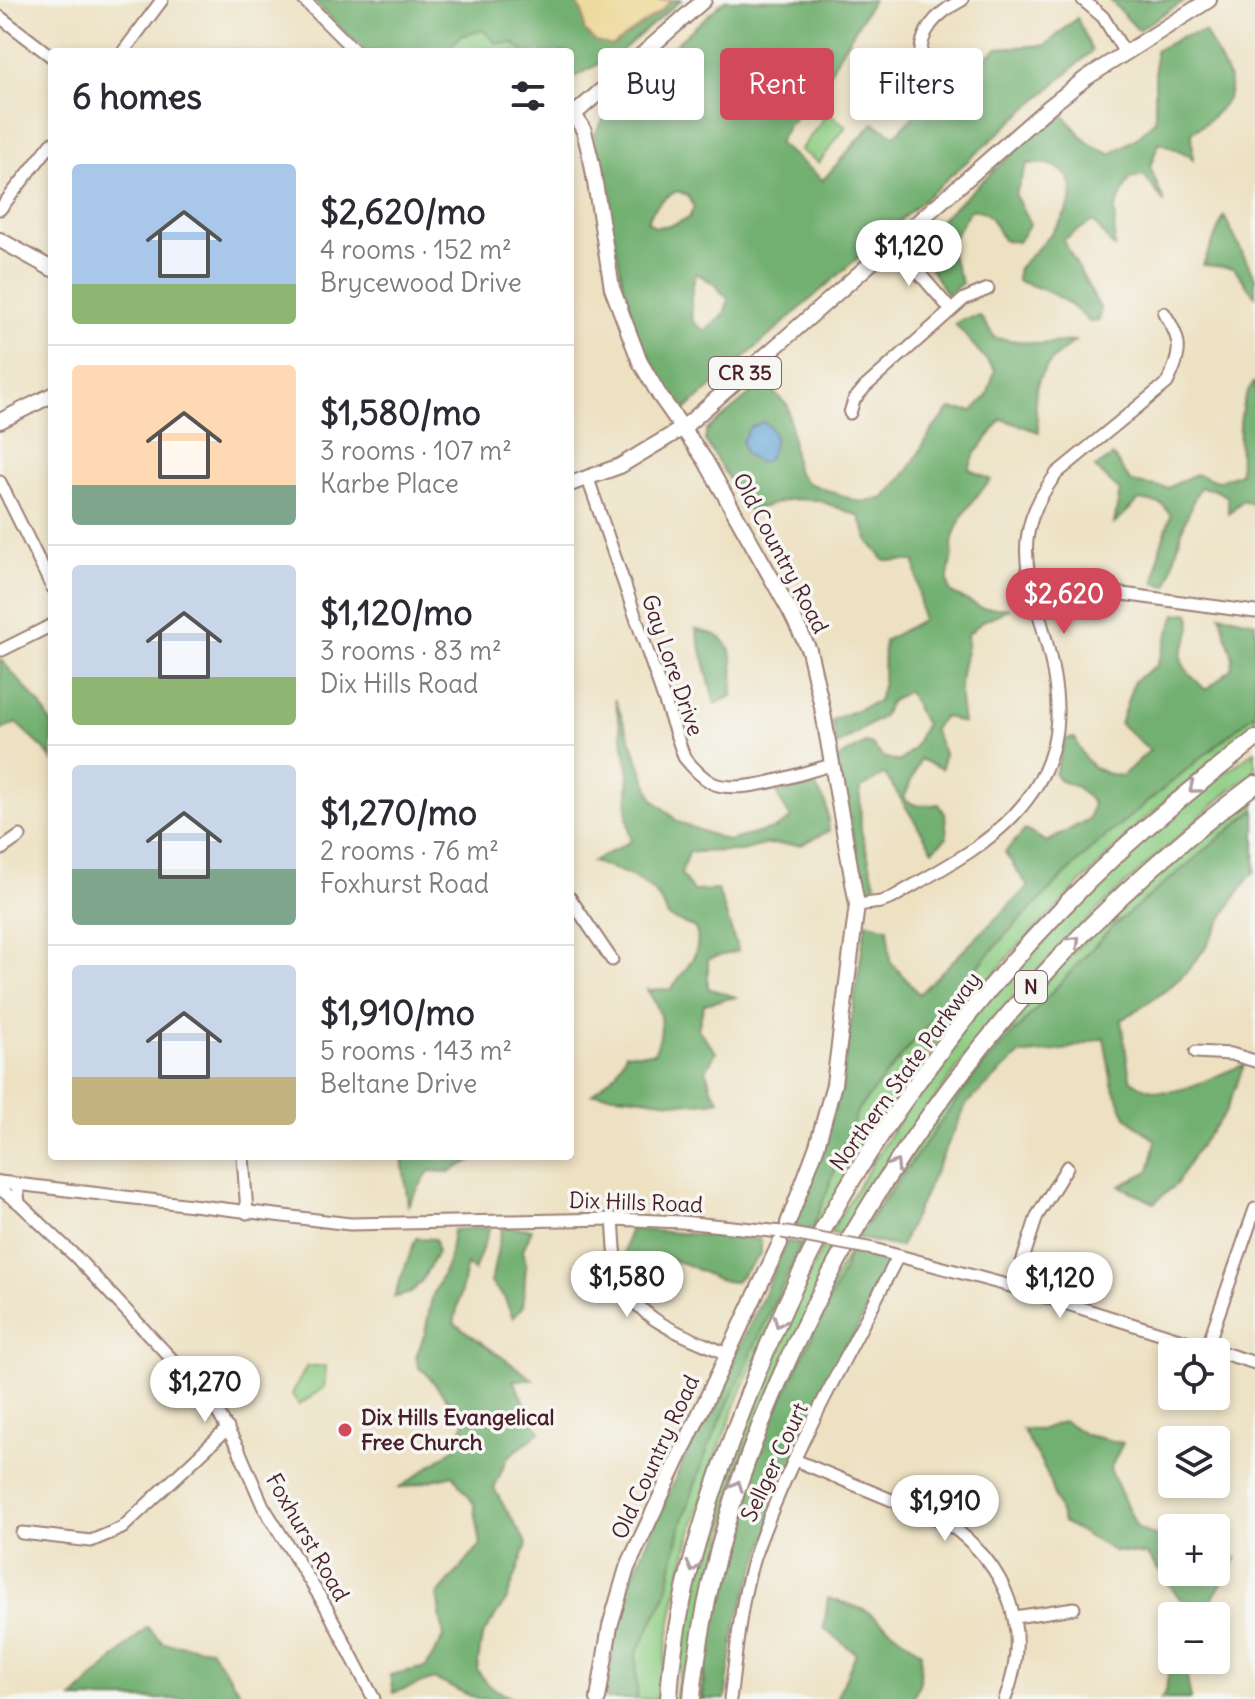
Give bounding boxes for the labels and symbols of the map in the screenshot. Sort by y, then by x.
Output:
pin: $1,120 [844,220,974,288]
road number: CR 35 [709,357,781,389]
street label: Old Country Road [727,468,835,638]
pin: $2,620 [999,568,1129,636]
street label: Gay Lore Drive [636,591,710,739]
one-way arrow [1189,778,1203,793]
one-way arrow [1066,936,1080,950]
street label: Northern State Parkway [823,966,987,1176]
road number: N [1015,971,1047,1003]
one-way arrow [885,1160,900,1174]
street label: Dix Hills Road [569,1186,704,1218]
pin: $1,580 [562,1251,692,1319]
pin: $1,120 [995,1252,1125,1320]
one-way arrow [772,1314,788,1328]
pin: $1,270 [140,1356,270,1424]
street label: Old Country Road [605,1370,705,1544]
street label: Sellger Court [734,1398,814,1526]
place label: Dix Hills Evangelical Free Church [361,1403,554,1456]
marker: Dix Hills Evangelical Free Church [336,1421,354,1439]
street label: Foxhurst Road [260,1468,356,1606]
pin: $1,910 [880,1475,1010,1543]
one-way arrow [727,1480,744,1494]
one-way arrow [685,1559,702,1573]

